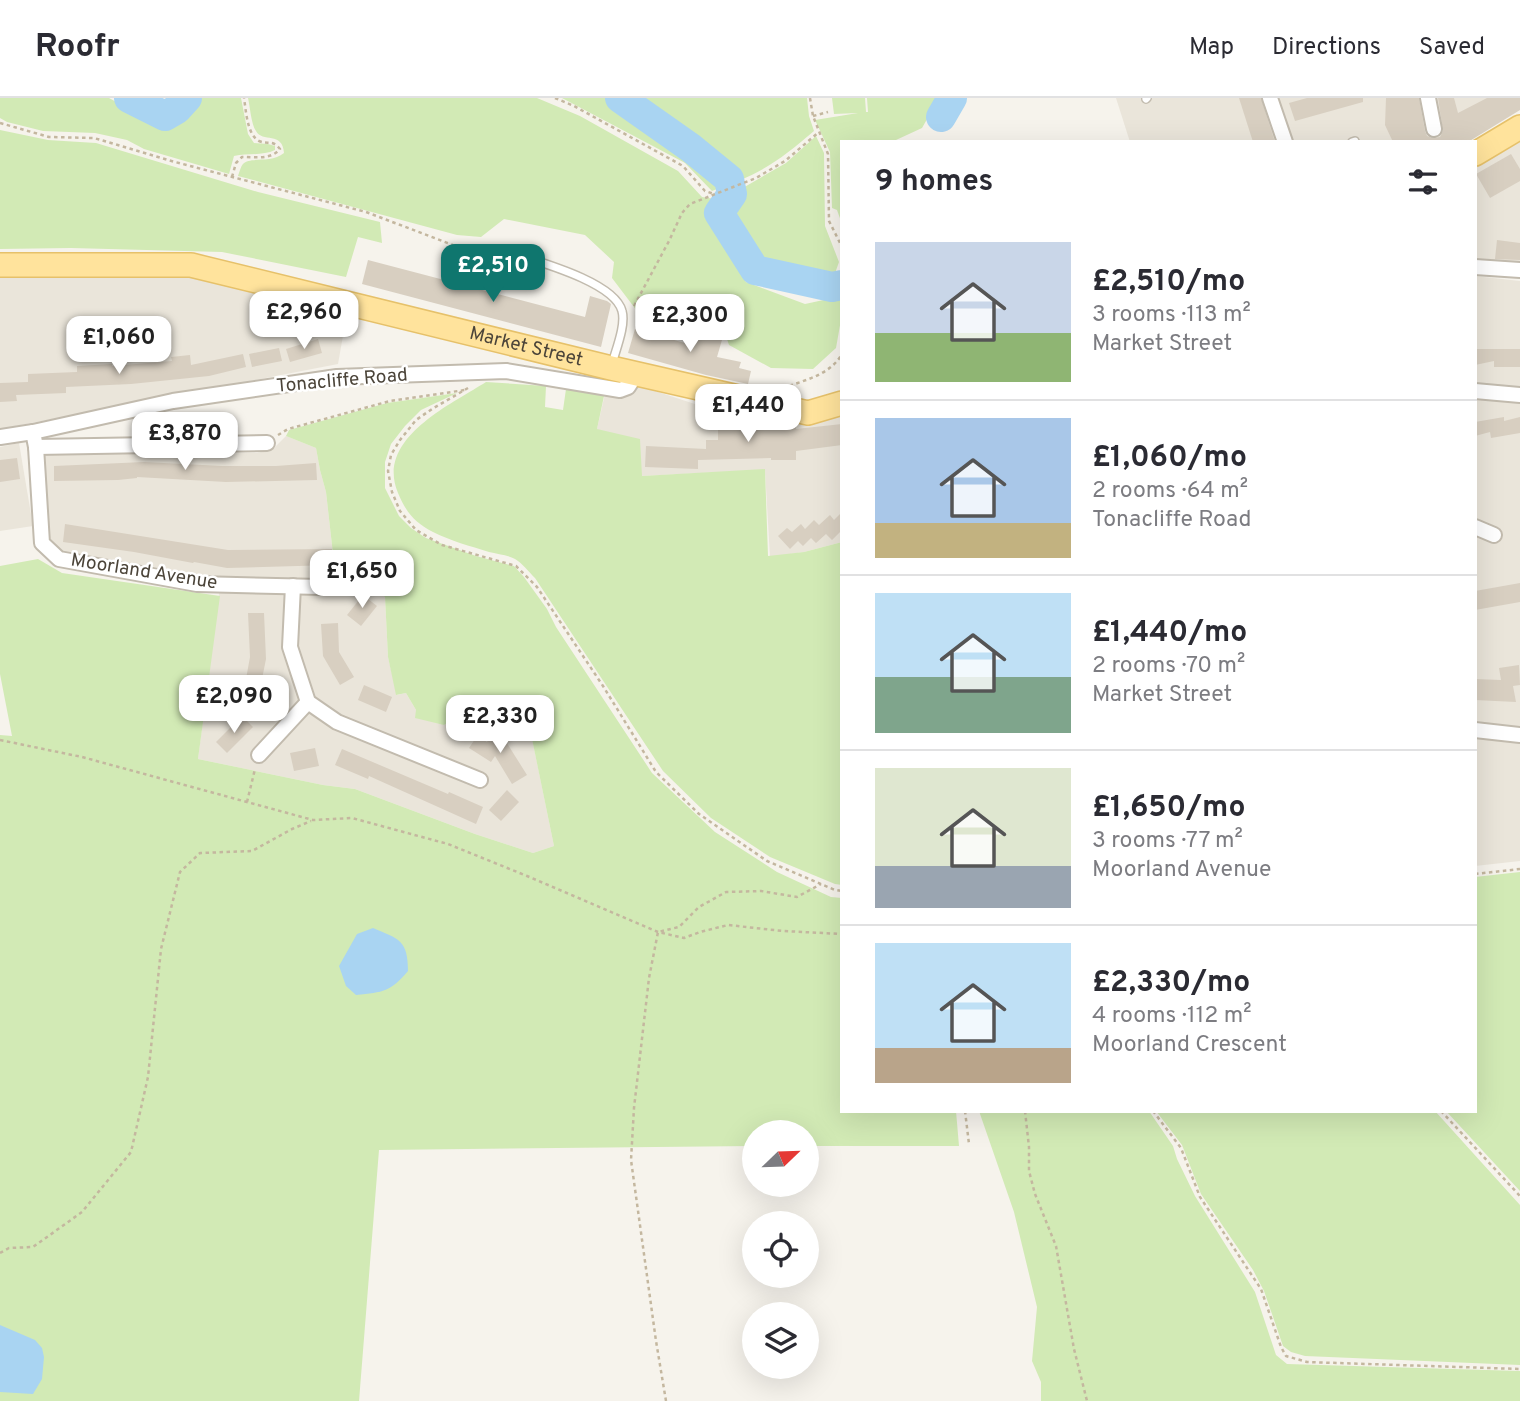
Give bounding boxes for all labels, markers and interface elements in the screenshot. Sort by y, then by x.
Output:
text: Roofr [35,27,120,69]
text: Map [1189,33,1234,63]
text: Directions [1272,33,1381,63]
text: Saved [1419,33,1485,63]
icon: filters [1404,163,1442,201]
text: 9 homes [875,164,993,201]
pin: £2,510 [436,244,550,304]
text: £2,510 [457,252,529,281]
text: £2,510/mo [1092,264,1245,301]
icon: home [931,270,1015,354]
pin: £2,960 [247,292,361,351]
pin: £2,300 [633,294,747,354]
text: £2,960 [265,299,343,328]
text: 3 rooms · 113 m² [1092,301,1251,330]
text: £2,300 [651,302,729,331]
pin: £1,060 [62,316,176,376]
street label: Market Street [467,322,585,373]
text: £1,060 [82,324,156,353]
text: Market Street [1092,330,1232,359]
street label: Tonacliffe Road [275,363,409,399]
pin: £1,440 [691,384,805,444]
text: £1,440 [711,392,785,421]
pin: £3,870 [128,412,242,472]
text: £3,870 [148,420,222,449]
text: £1,060/mo [1092,440,1247,477]
icon: home [931,446,1015,530]
text: 2 rooms · 64 m² [1092,477,1248,506]
text: Tonacliffe Road [1092,506,1251,535]
street label: Moorland Avenue [69,549,219,595]
pin: £1,650 [305,550,419,610]
text: £1,650 [326,558,398,587]
text: £1,440/mo [1092,615,1247,652]
icon: home [931,621,1015,705]
text: 2 rooms · 70 m² [1092,652,1245,681]
pin: £2,090 [177,676,291,735]
text: Market Street [1092,681,1232,710]
text: £2,090 [195,683,273,712]
pin: £2,330 [443,696,557,755]
text: £2,330 [462,703,538,732]
text: £1,650/mo [1092,790,1245,827]
icon: home [931,796,1015,880]
text: 3 rooms · 77 m² [1092,827,1243,856]
text: Moorland Avenue [1092,856,1271,885]
text: £2,330/mo [1092,965,1250,1002]
icon: home [931,971,1015,1055]
text: 4 rooms · 112 m² [1092,1002,1252,1031]
text: Moorland Crescent [1092,1031,1287,1060]
north arrow [742,1120,819,1197]
map controls [742,1120,819,1379]
button: locate [742,1211,819,1288]
button: layers [742,1302,819,1379]

